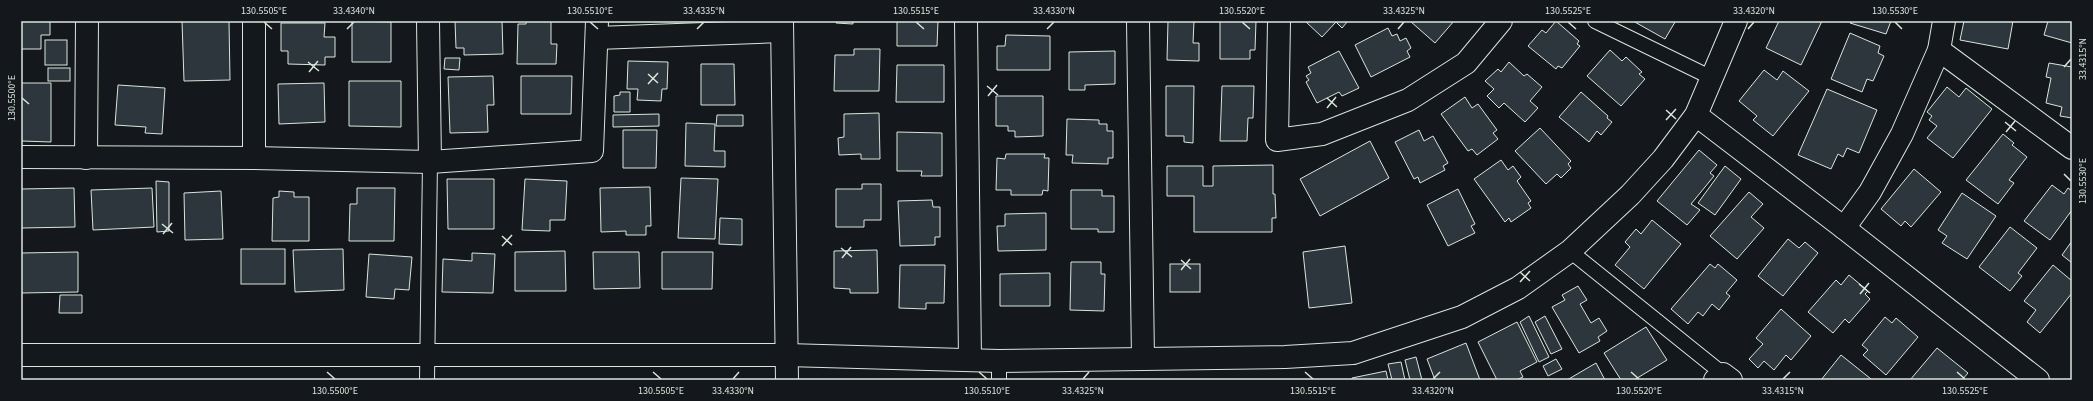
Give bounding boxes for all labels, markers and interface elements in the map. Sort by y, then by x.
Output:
text: 130.5505°E [241,4,287,18]
text: 33.4340°N [333,4,375,18]
text: 130.5510°E [567,4,613,18]
text: 33.4335°N [683,4,725,18]
text: 130.5515°E [893,4,939,18]
text: 33.4330°N [1033,4,1075,18]
text: 130.5520°E [1219,4,1265,18]
text: 33.4325°N [1383,4,1425,18]
text: 130.5525°E [1545,4,1591,18]
text: 33.4320°N [1733,4,1775,18]
text: 130.5530°E [1872,4,1918,18]
text: 33.4315°N [2076,38,2090,80]
text: 130.5500°E [5,75,19,121]
text: 130.5530°E [2076,158,2090,204]
text: 130.5500°E [312,384,358,398]
text: 130.5505°E [638,384,684,398]
text: 33.4330°N [712,384,754,398]
text: 130.5510°E [964,384,1010,398]
text: 33.4325°N [1062,384,1104,398]
text: 130.5515°E [1290,384,1336,398]
text: 33.4320°N [1412,384,1454,398]
text: 130.5520°E [1616,384,1662,398]
text: 33.4315°N [1762,384,1804,398]
text: 130.5525°E [1942,384,1988,398]

